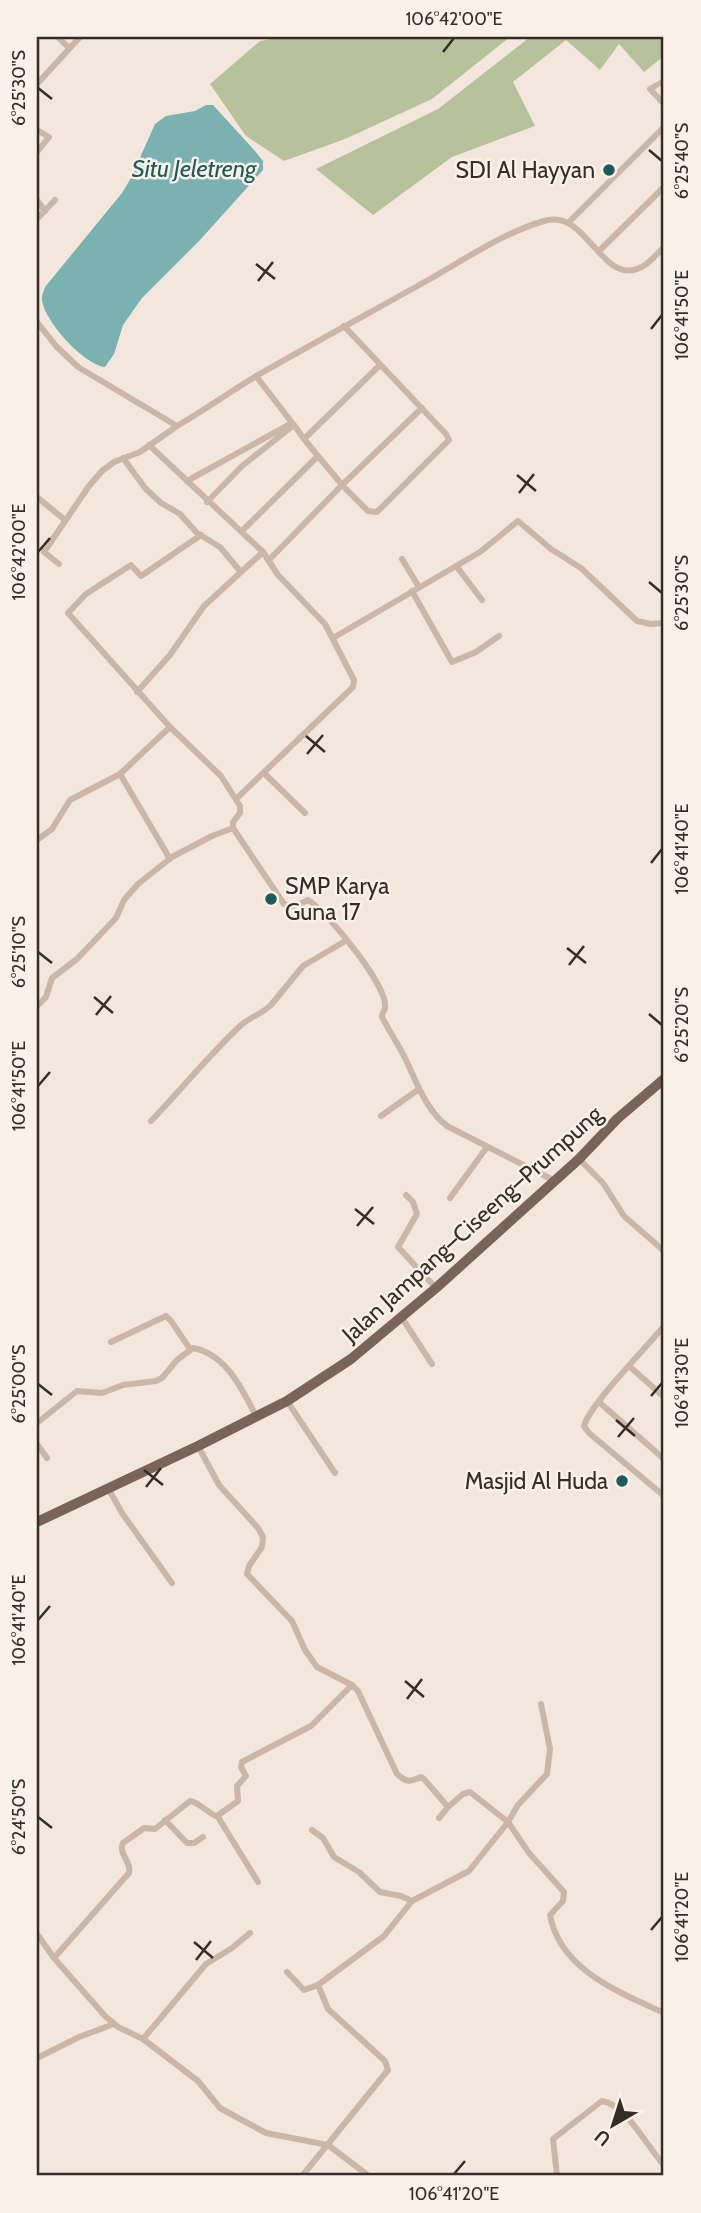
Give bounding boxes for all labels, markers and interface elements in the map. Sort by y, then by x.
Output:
text: 106°42'00"E [405,8,503,30]
text: 6°25'30"S [8,50,30,126]
text: 6°25'40"S [671,123,693,199]
water label: Situ Jeletreng [132,154,257,183]
place label: SDI Al Hayyan [456,156,595,184]
marker: SDI Al Hayyan [601,162,617,178]
text: 106°41'50"E [671,270,693,360]
text: 106°42'00"E [8,503,30,601]
text: 6°25'30"S [671,555,693,631]
text: 106°41'40"E [671,803,693,894]
place label: SMP Karya Guna 17 [285,872,389,926]
marker: SMP Karya Guna 17 [263,891,279,907]
text: 6°25'10"S [8,916,30,988]
text: 6°25'20"S [671,987,693,1063]
text: 106°41'50"E [8,1041,30,1131]
street label: Jalan Jampang–Ciseeng–Prumpung [336,1099,608,1349]
text: 106°41'30"E [671,1338,693,1428]
text: 6°25'00"S [8,1345,30,1423]
place label: Masjid Al Huda [465,1467,608,1495]
marker: Masjid Al Huda [614,1473,630,1489]
text: 106°41'40"E [8,1574,30,1665]
text: 6°24'50"S [8,1779,30,1855]
text: 106°41'20"E [671,1872,693,1962]
north arrow [578,2090,648,2160]
text: U [590,2125,615,2151]
text: 106°41'20"E [409,2183,499,2205]

